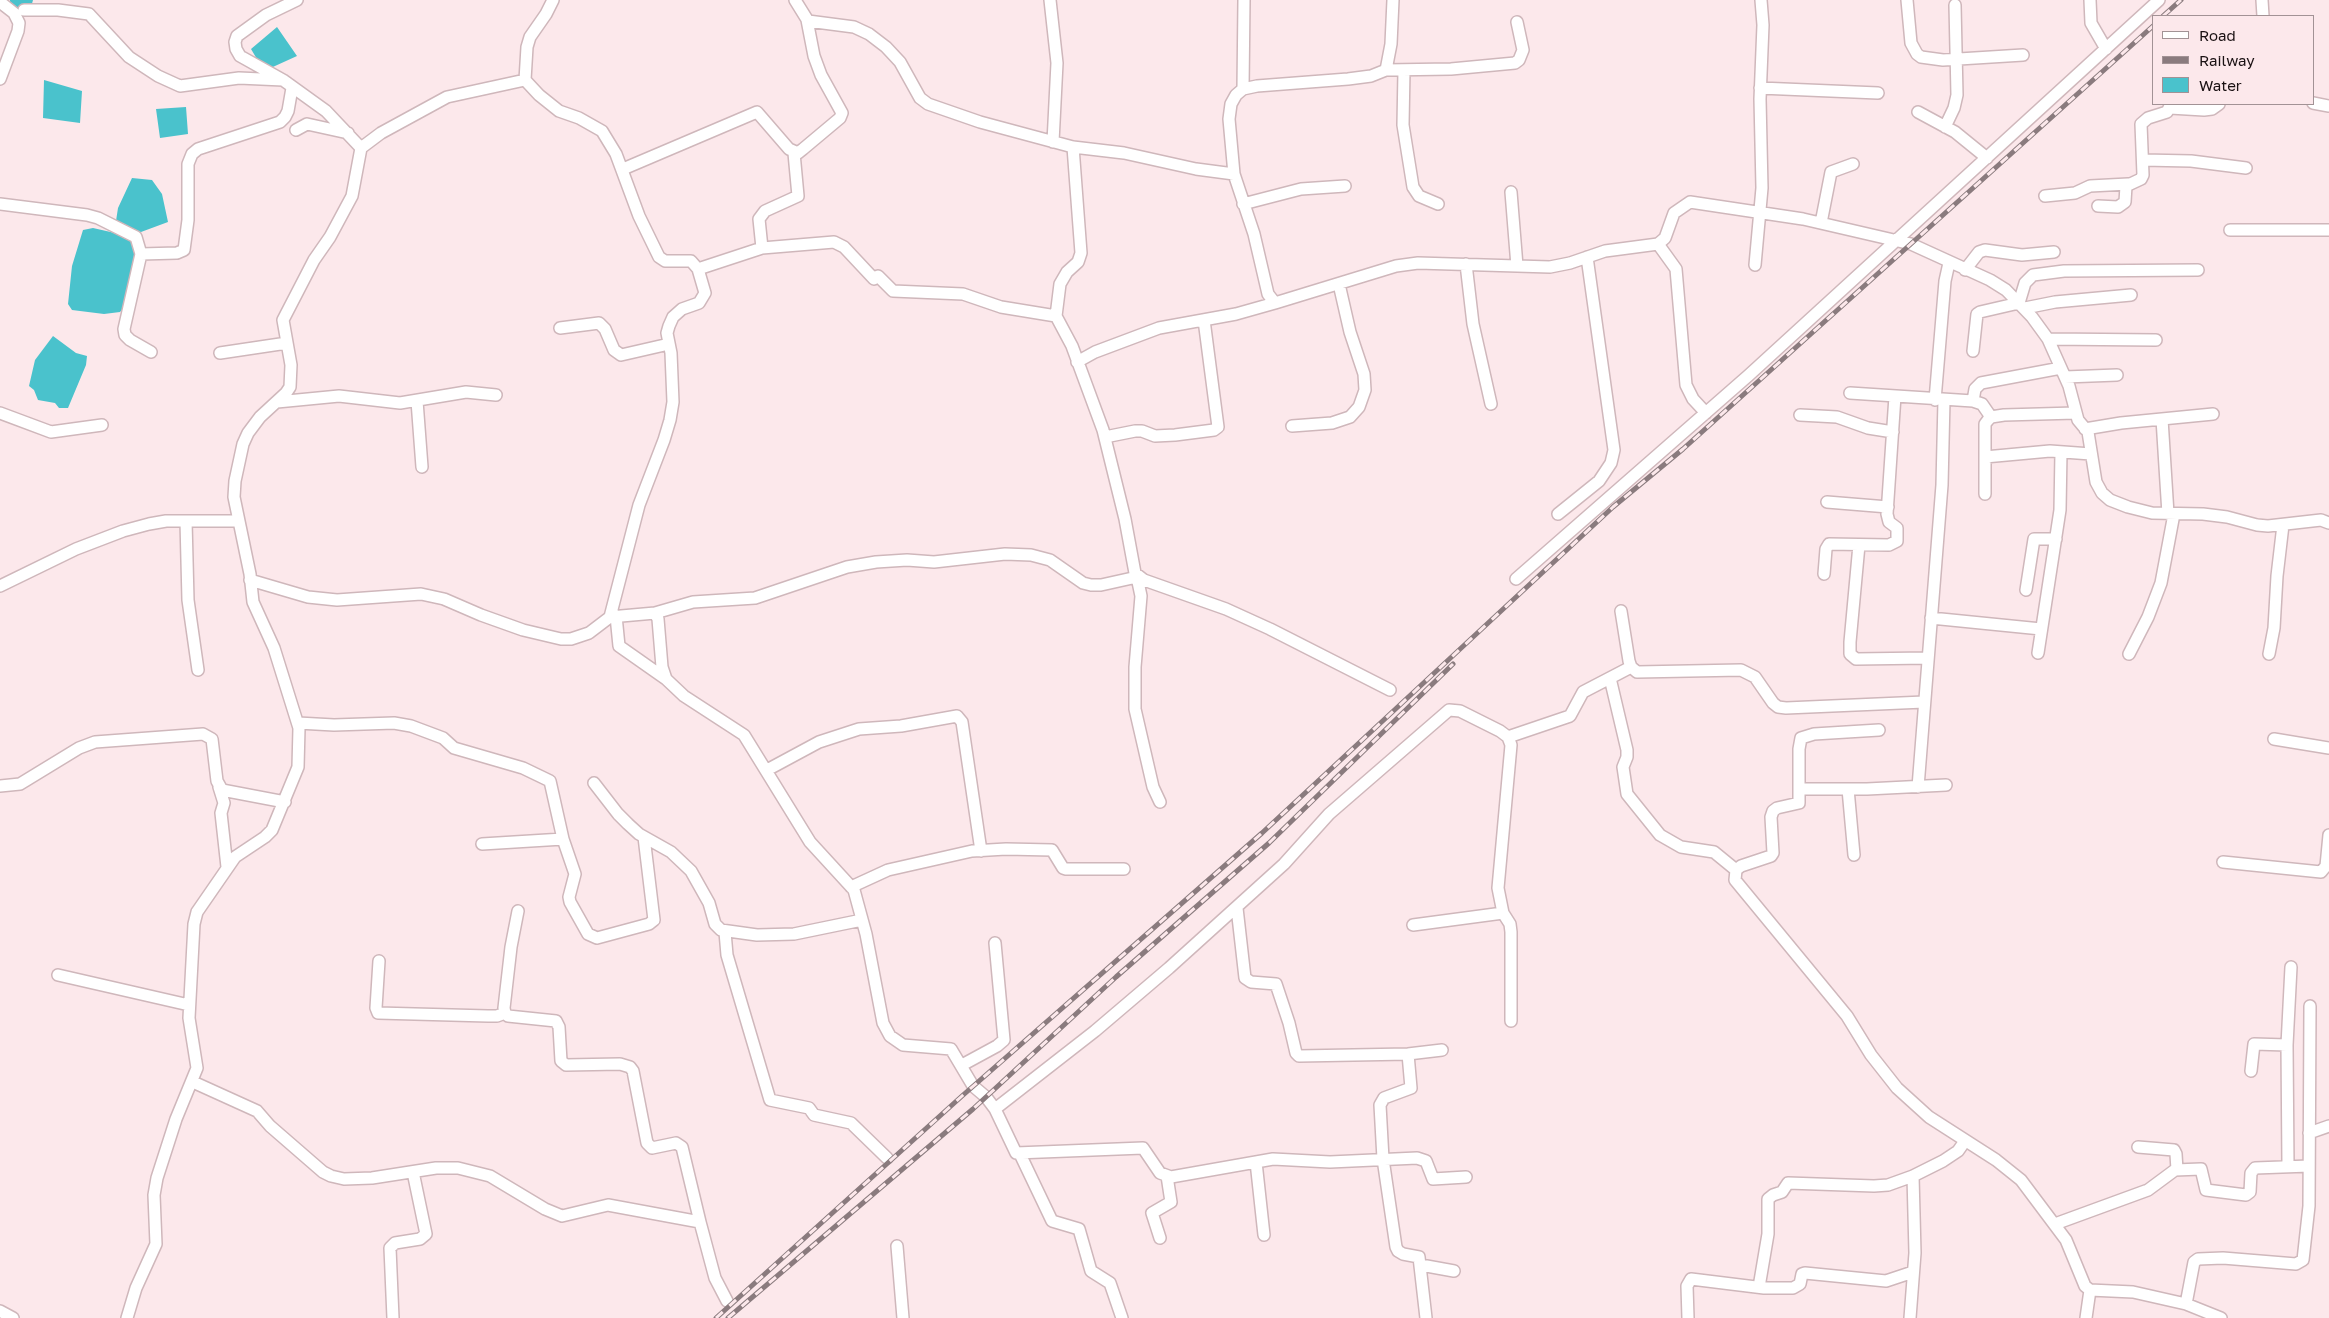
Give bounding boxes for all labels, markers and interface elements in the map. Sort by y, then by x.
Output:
legend [2152,15,2314,105]
text: Road [2199,26,2236,44]
text: Railway [2199,51,2255,69]
text: Water [2199,76,2242,94]

